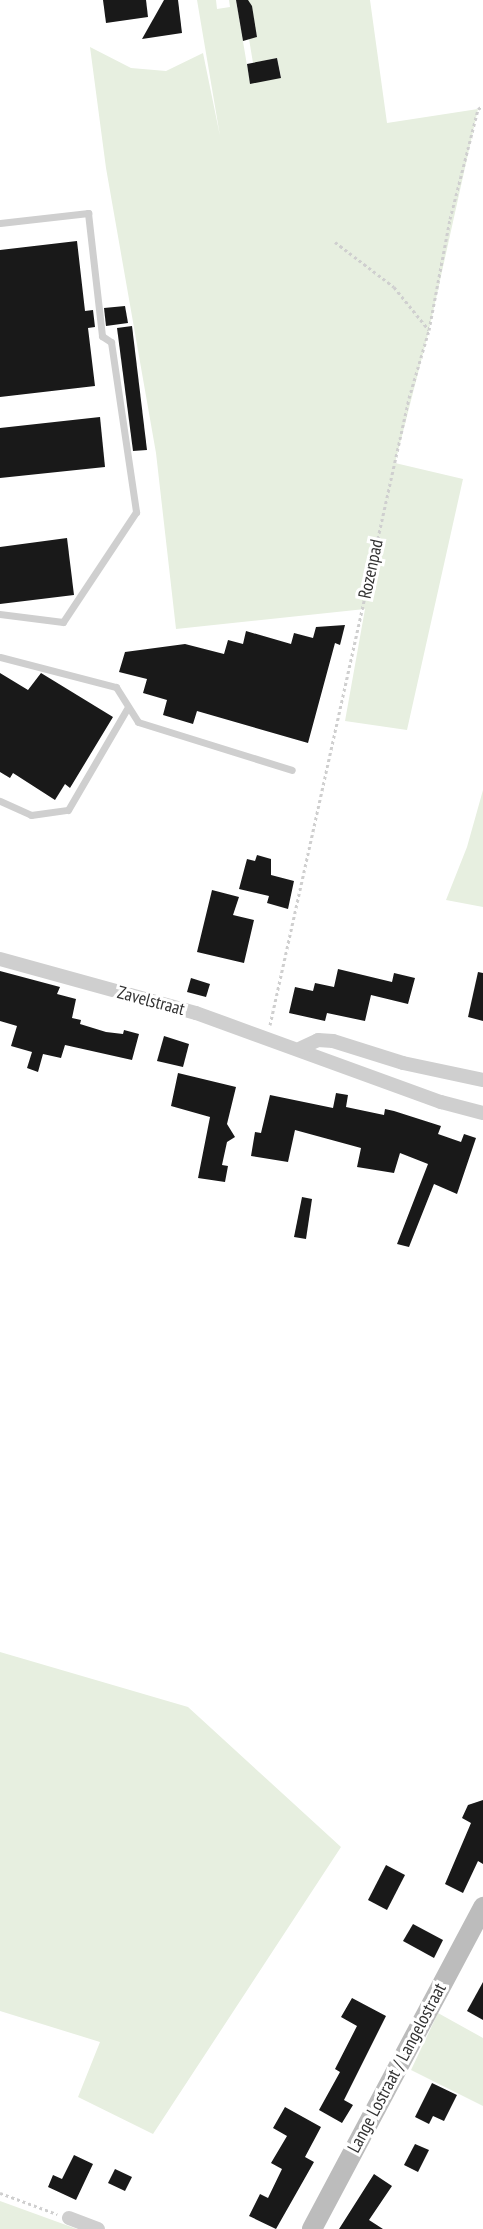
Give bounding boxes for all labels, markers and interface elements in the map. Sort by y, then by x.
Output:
street label: Rozenpad [354,537,388,601]
street label: Zavelstraat [115,982,187,1020]
street label: Lange Lostraat / Langelostraat [343,1980,451,2156]

